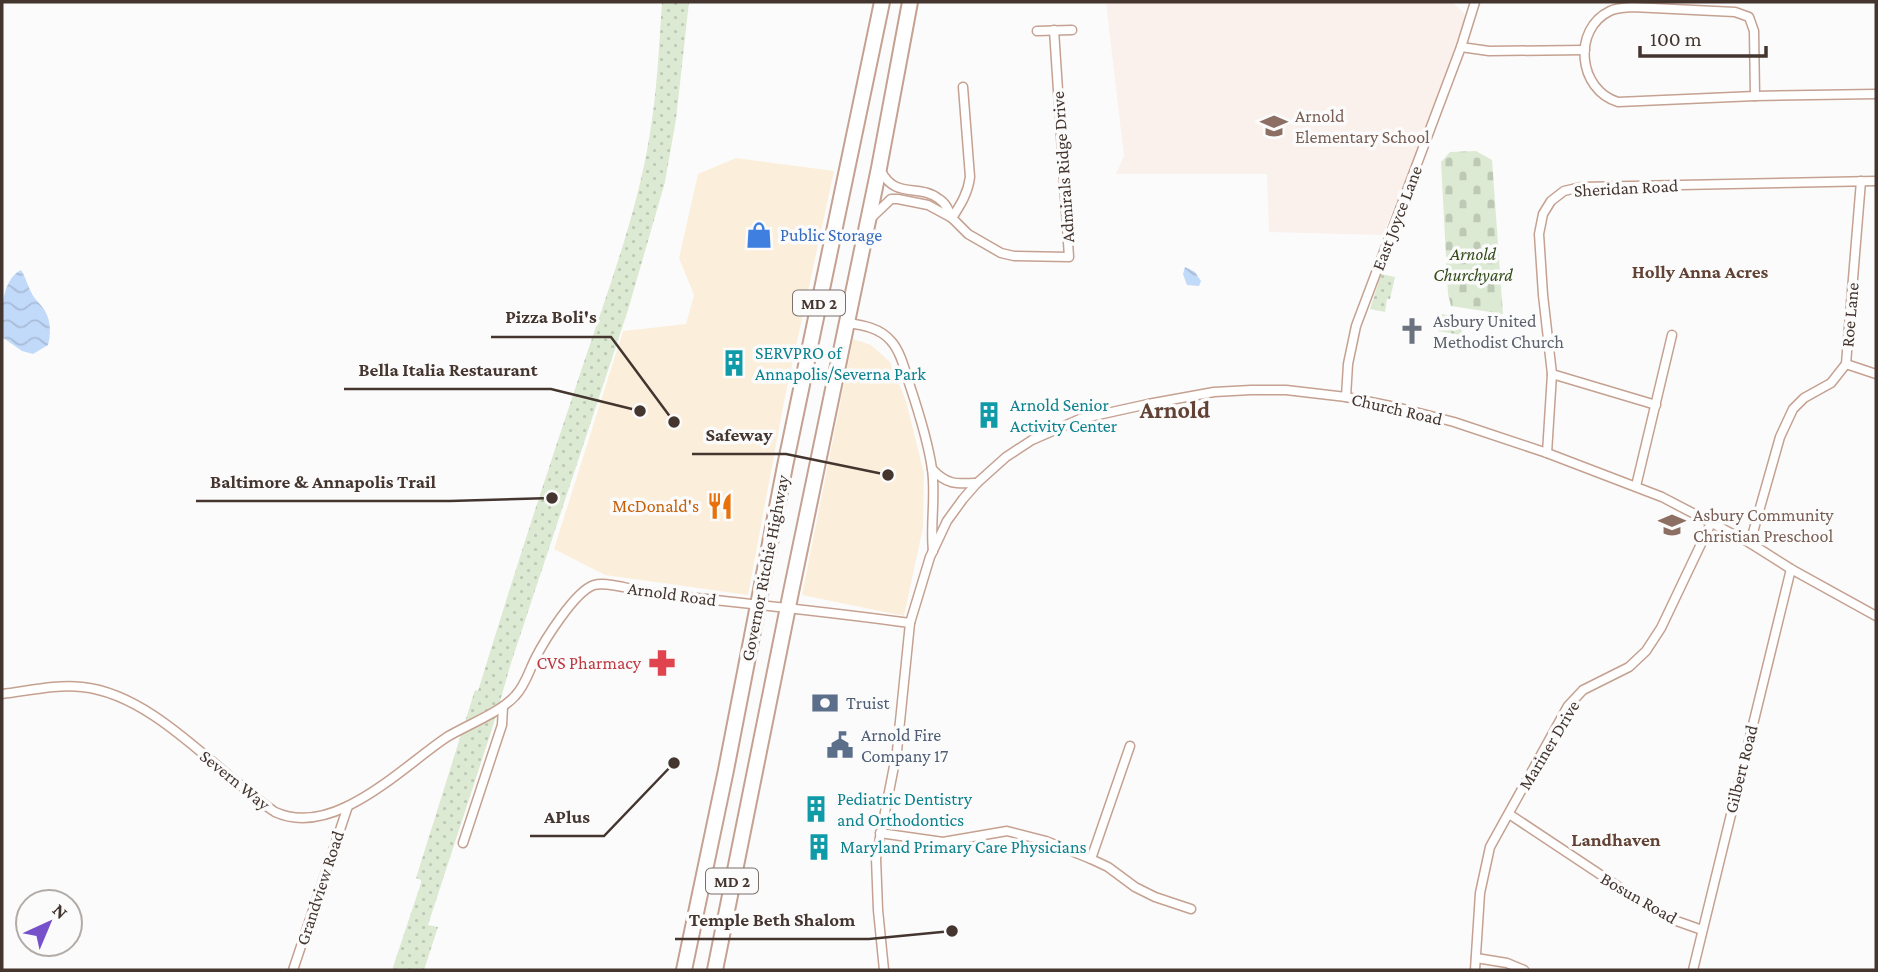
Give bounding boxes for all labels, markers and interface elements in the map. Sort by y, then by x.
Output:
scale bar [1640,14,1766,58]
text: 100 m [1650,27,1702,51]
street label: Admirals Ridge Drive [1048,91,1078,243]
place label: Arnold Elementary School [1295,106,1430,147]
school or university icon: Arnold Elementary School [1259,111,1289,141]
street label: East Joyce Lane [1368,163,1426,273]
street label: Sheridan Road [1573,175,1679,201]
shop icon: Public Storage [744,220,774,250]
place label: Public Storage [780,225,882,245]
park label: Arnold Churchyard [1433,244,1513,285]
district label: Holly Anna Acres [1632,261,1768,282]
street label: Roe Lane [1837,282,1863,348]
road number: MD 2 [793,290,845,316]
callout: Pizza Boli's [491,297,611,337]
text: Pizza Boli's [505,306,597,327]
place label: Asbury United Methodist Church [1433,311,1564,352]
church icon: Asbury United Methodist Church [1397,316,1427,346]
place label: SERVPRO of Annapolis/Severna Park [755,343,926,384]
building icon: SERVPRO of Annapolis/Severna Park [719,348,749,378]
callout: Bella Italia Restaurant [344,349,551,389]
text: Bella Italia Restaurant [358,359,538,380]
street label: Church Road [1350,389,1445,429]
place label: Arnold Senior Activity Center [1010,395,1118,436]
district label: Arnold [1139,396,1210,423]
building icon: Arnold Senior Activity Center [974,400,1004,430]
callout: Safeway [692,414,786,454]
text: Safeway [706,424,773,445]
callout: Baltimore & Annapolis Trail [196,461,450,501]
text: Baltimore & Annapolis Trail [210,471,436,492]
street label: Governor Ritchie Highway [737,473,793,663]
restaurant icon: McDonald's [705,491,735,521]
place label: McDonald's [612,496,699,516]
place label: Asbury Community Christian Preschool [1693,505,1834,546]
school or university icon: Asbury Community Christian Preschool [1657,510,1687,540]
street label: Arnold Road [626,578,718,610]
pharmacy icon: CVS Pharmacy [647,648,677,678]
place label: CVS Pharmacy [536,653,642,673]
bank icon: Truist [810,688,840,718]
place label: Truist [846,693,891,713]
street label: Mariner Drive [1514,697,1584,793]
street label: Gilbert Road [1720,722,1762,815]
place label: Arnold Fire Company 17 [861,725,948,766]
public building icon: Arnold Fire Company 17 [825,730,855,760]
street label: Severn Way [196,746,274,815]
place label: Pediatric Dentistry and Orthodontics [837,789,973,830]
building icon: Pediatric Dentistry and Orthodontics [801,794,831,824]
callout: APlus [530,796,604,836]
text: APlus [543,806,590,827]
street label: Grandview Road [292,828,348,948]
district label: Landhaven [1571,829,1661,850]
building icon: Maryland Primary Care Physicians [804,832,834,862]
place label: Maryland Primary Care Physicians [840,837,1087,857]
road number: MD 2 [706,868,758,894]
street label: Bosun Road [1597,868,1681,928]
north arrow [14,888,84,958]
text: N [49,899,72,923]
callout: Temple Beth Shalom [675,899,869,939]
text: Temple Beth Shalom [689,909,855,930]

